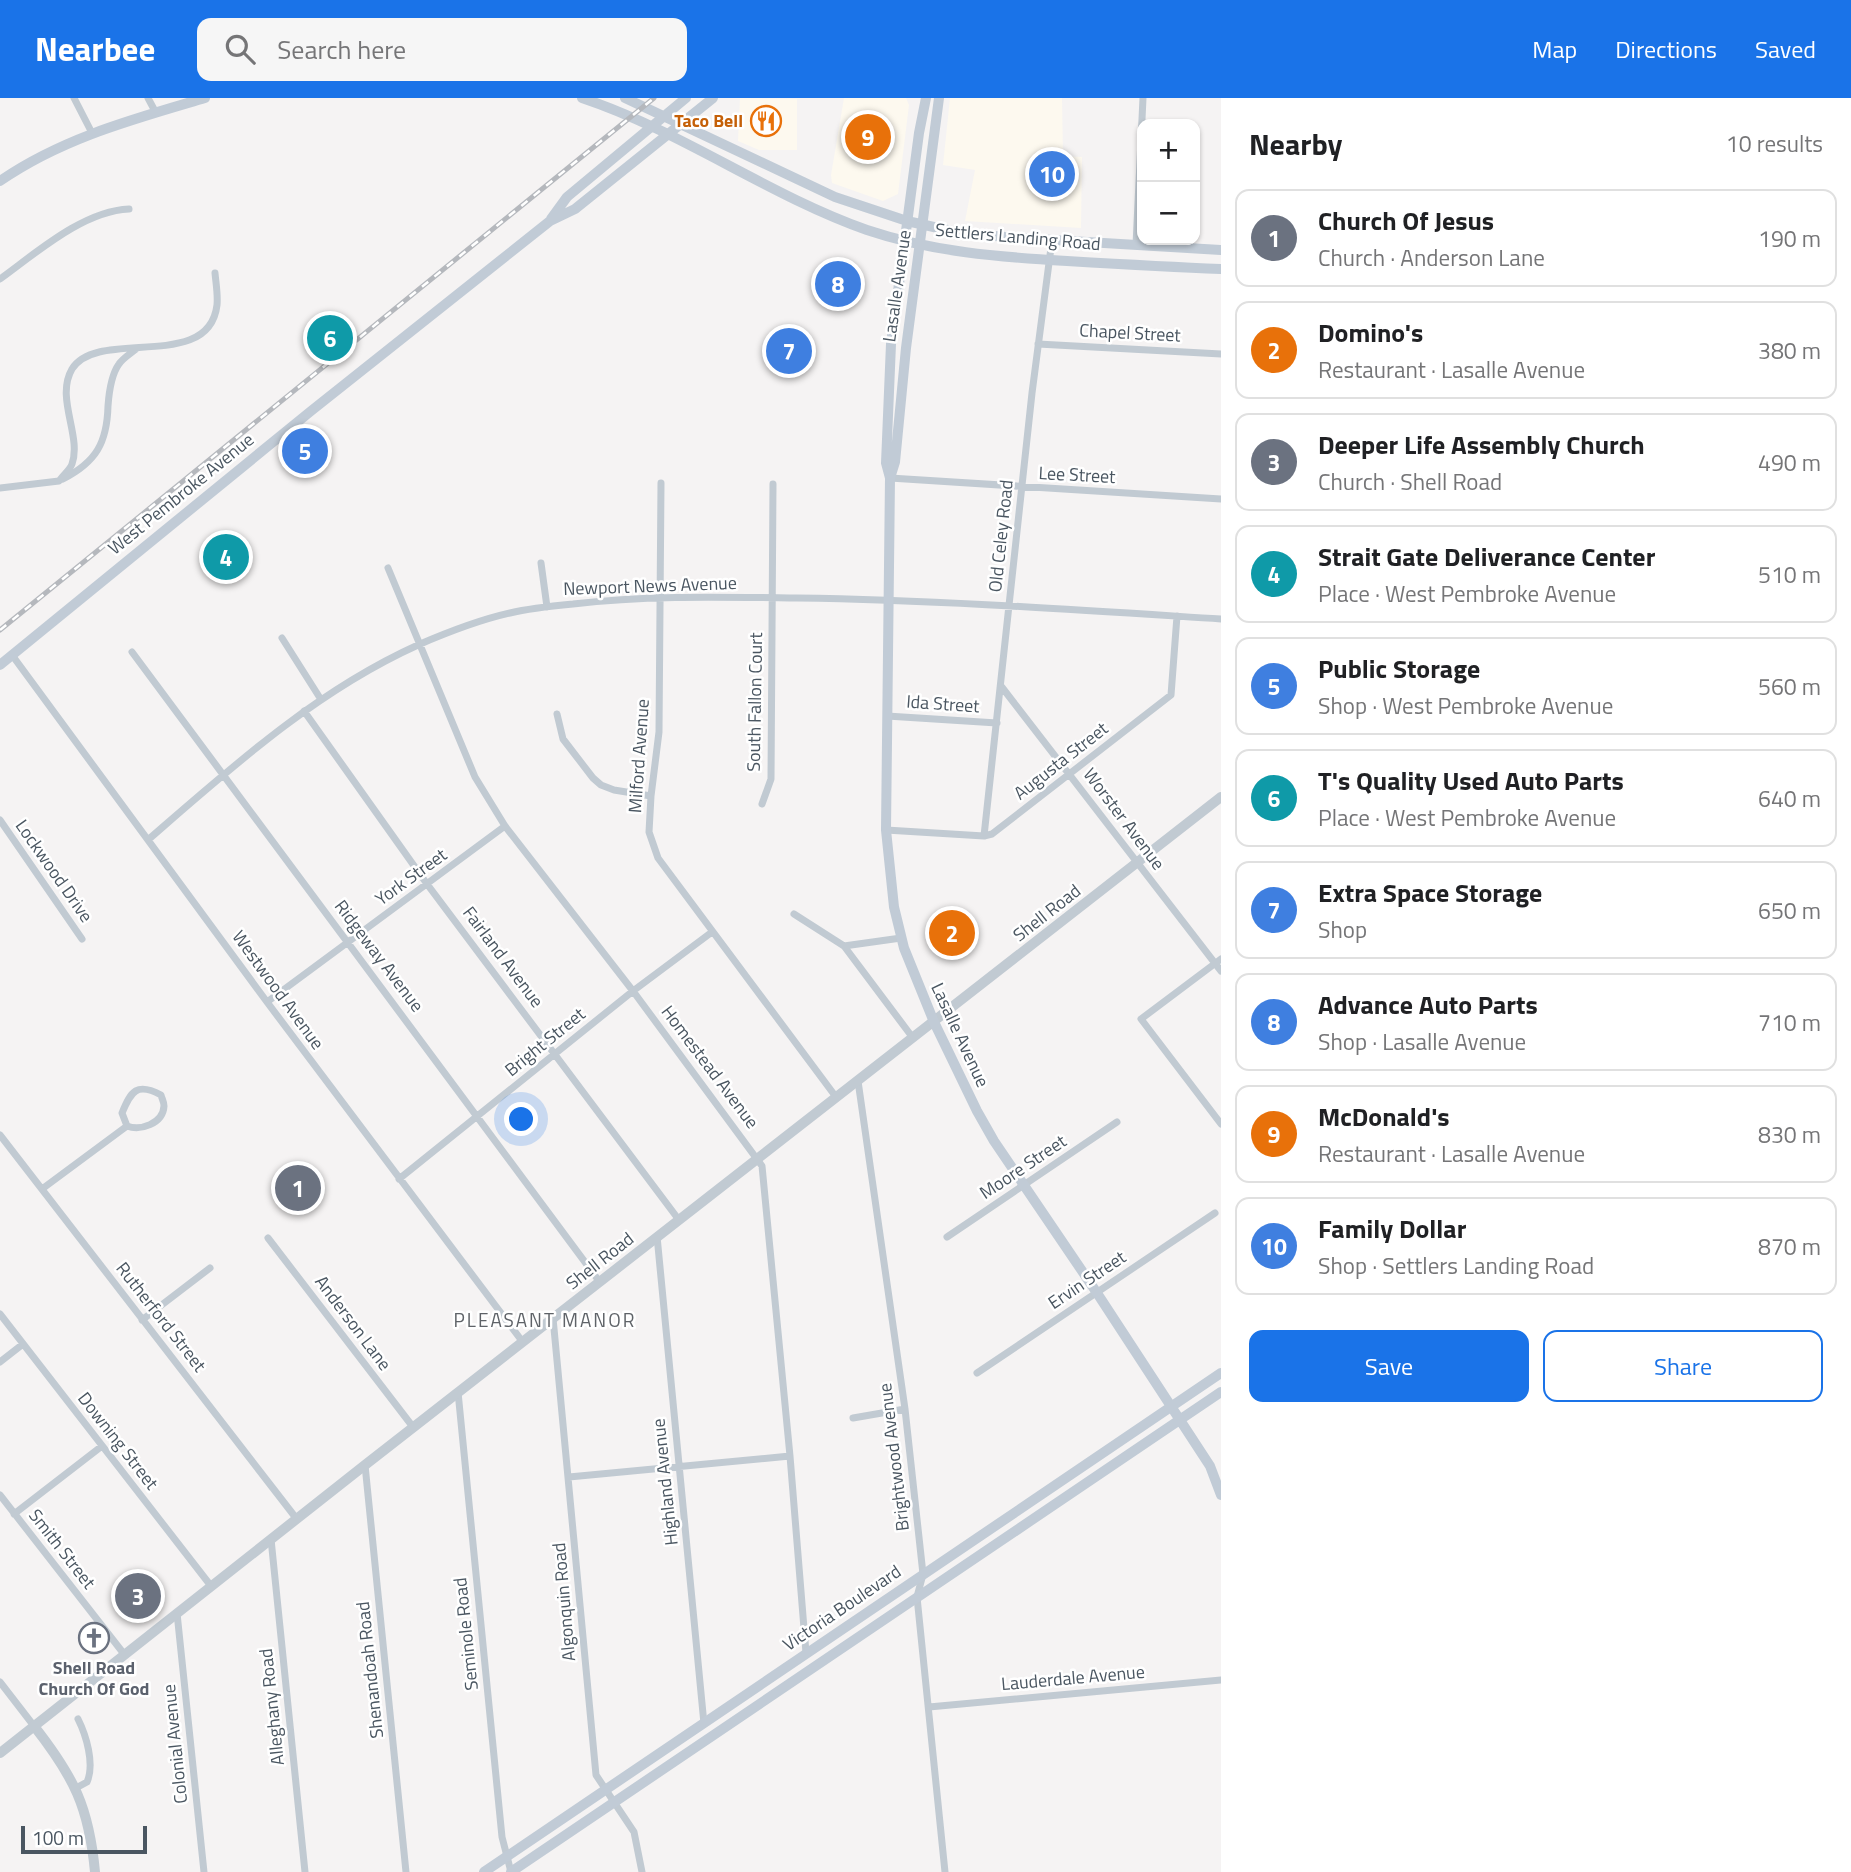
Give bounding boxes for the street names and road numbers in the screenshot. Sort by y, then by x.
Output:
street label: Settlers Landing Road [934,216,1102,257]
street label: Lasalle Avenue [875,228,918,344]
street label: Chapel Street [1079,316,1182,349]
street label: West Pembroke Avenue [102,426,259,561]
street label: Lee Street [1038,459,1117,490]
street label: Old Celey Road [981,478,1020,594]
street label: Newport News Avenue [563,569,737,602]
street label: South Fallon Court [740,631,769,772]
street label: Ida Street [906,687,981,720]
street label: Milford Avenue [621,698,656,814]
street label: Augusta Street [1008,715,1114,806]
street label: Worster Avenue [1077,762,1172,875]
street label: Lockwood Drive [9,814,100,928]
street label: York Street [369,841,453,912]
street label: Shell Road [1007,877,1086,948]
street label: Ridgeway Avenue [328,894,431,1017]
street label: Fairland Avenue [456,900,551,1013]
street label: Westwood Avenue [226,924,331,1055]
street label: Lasalle Avenue [924,978,997,1092]
street label: Homestead Avenue [655,999,766,1134]
street label: Bright Street [499,1000,591,1083]
street label: Moore Street [974,1127,1072,1206]
street label: Shell Road [560,1225,639,1296]
street label: Ervin Street [1042,1243,1132,1316]
street label: Rutherford Street [110,1256,213,1378]
street label: Anderson Lane [309,1269,398,1376]
street label: Brightwood Avenue [871,1382,916,1533]
street label: Downing Street [72,1386,166,1496]
street label: Highland Avenue [644,1417,685,1547]
street label: Smith Street [22,1503,103,1595]
street label: Algonquin Road [545,1542,582,1662]
street label: Victoria Boulevard [777,1558,906,1657]
street label: Seminole Road [446,1576,485,1692]
street label: Shenandoah Road [349,1600,390,1740]
street label: Alleghany Road [252,1647,291,1767]
street label: Lauderdale Avenue [1000,1658,1146,1697]
street label: Colonial Avenue [155,1683,194,1805]

